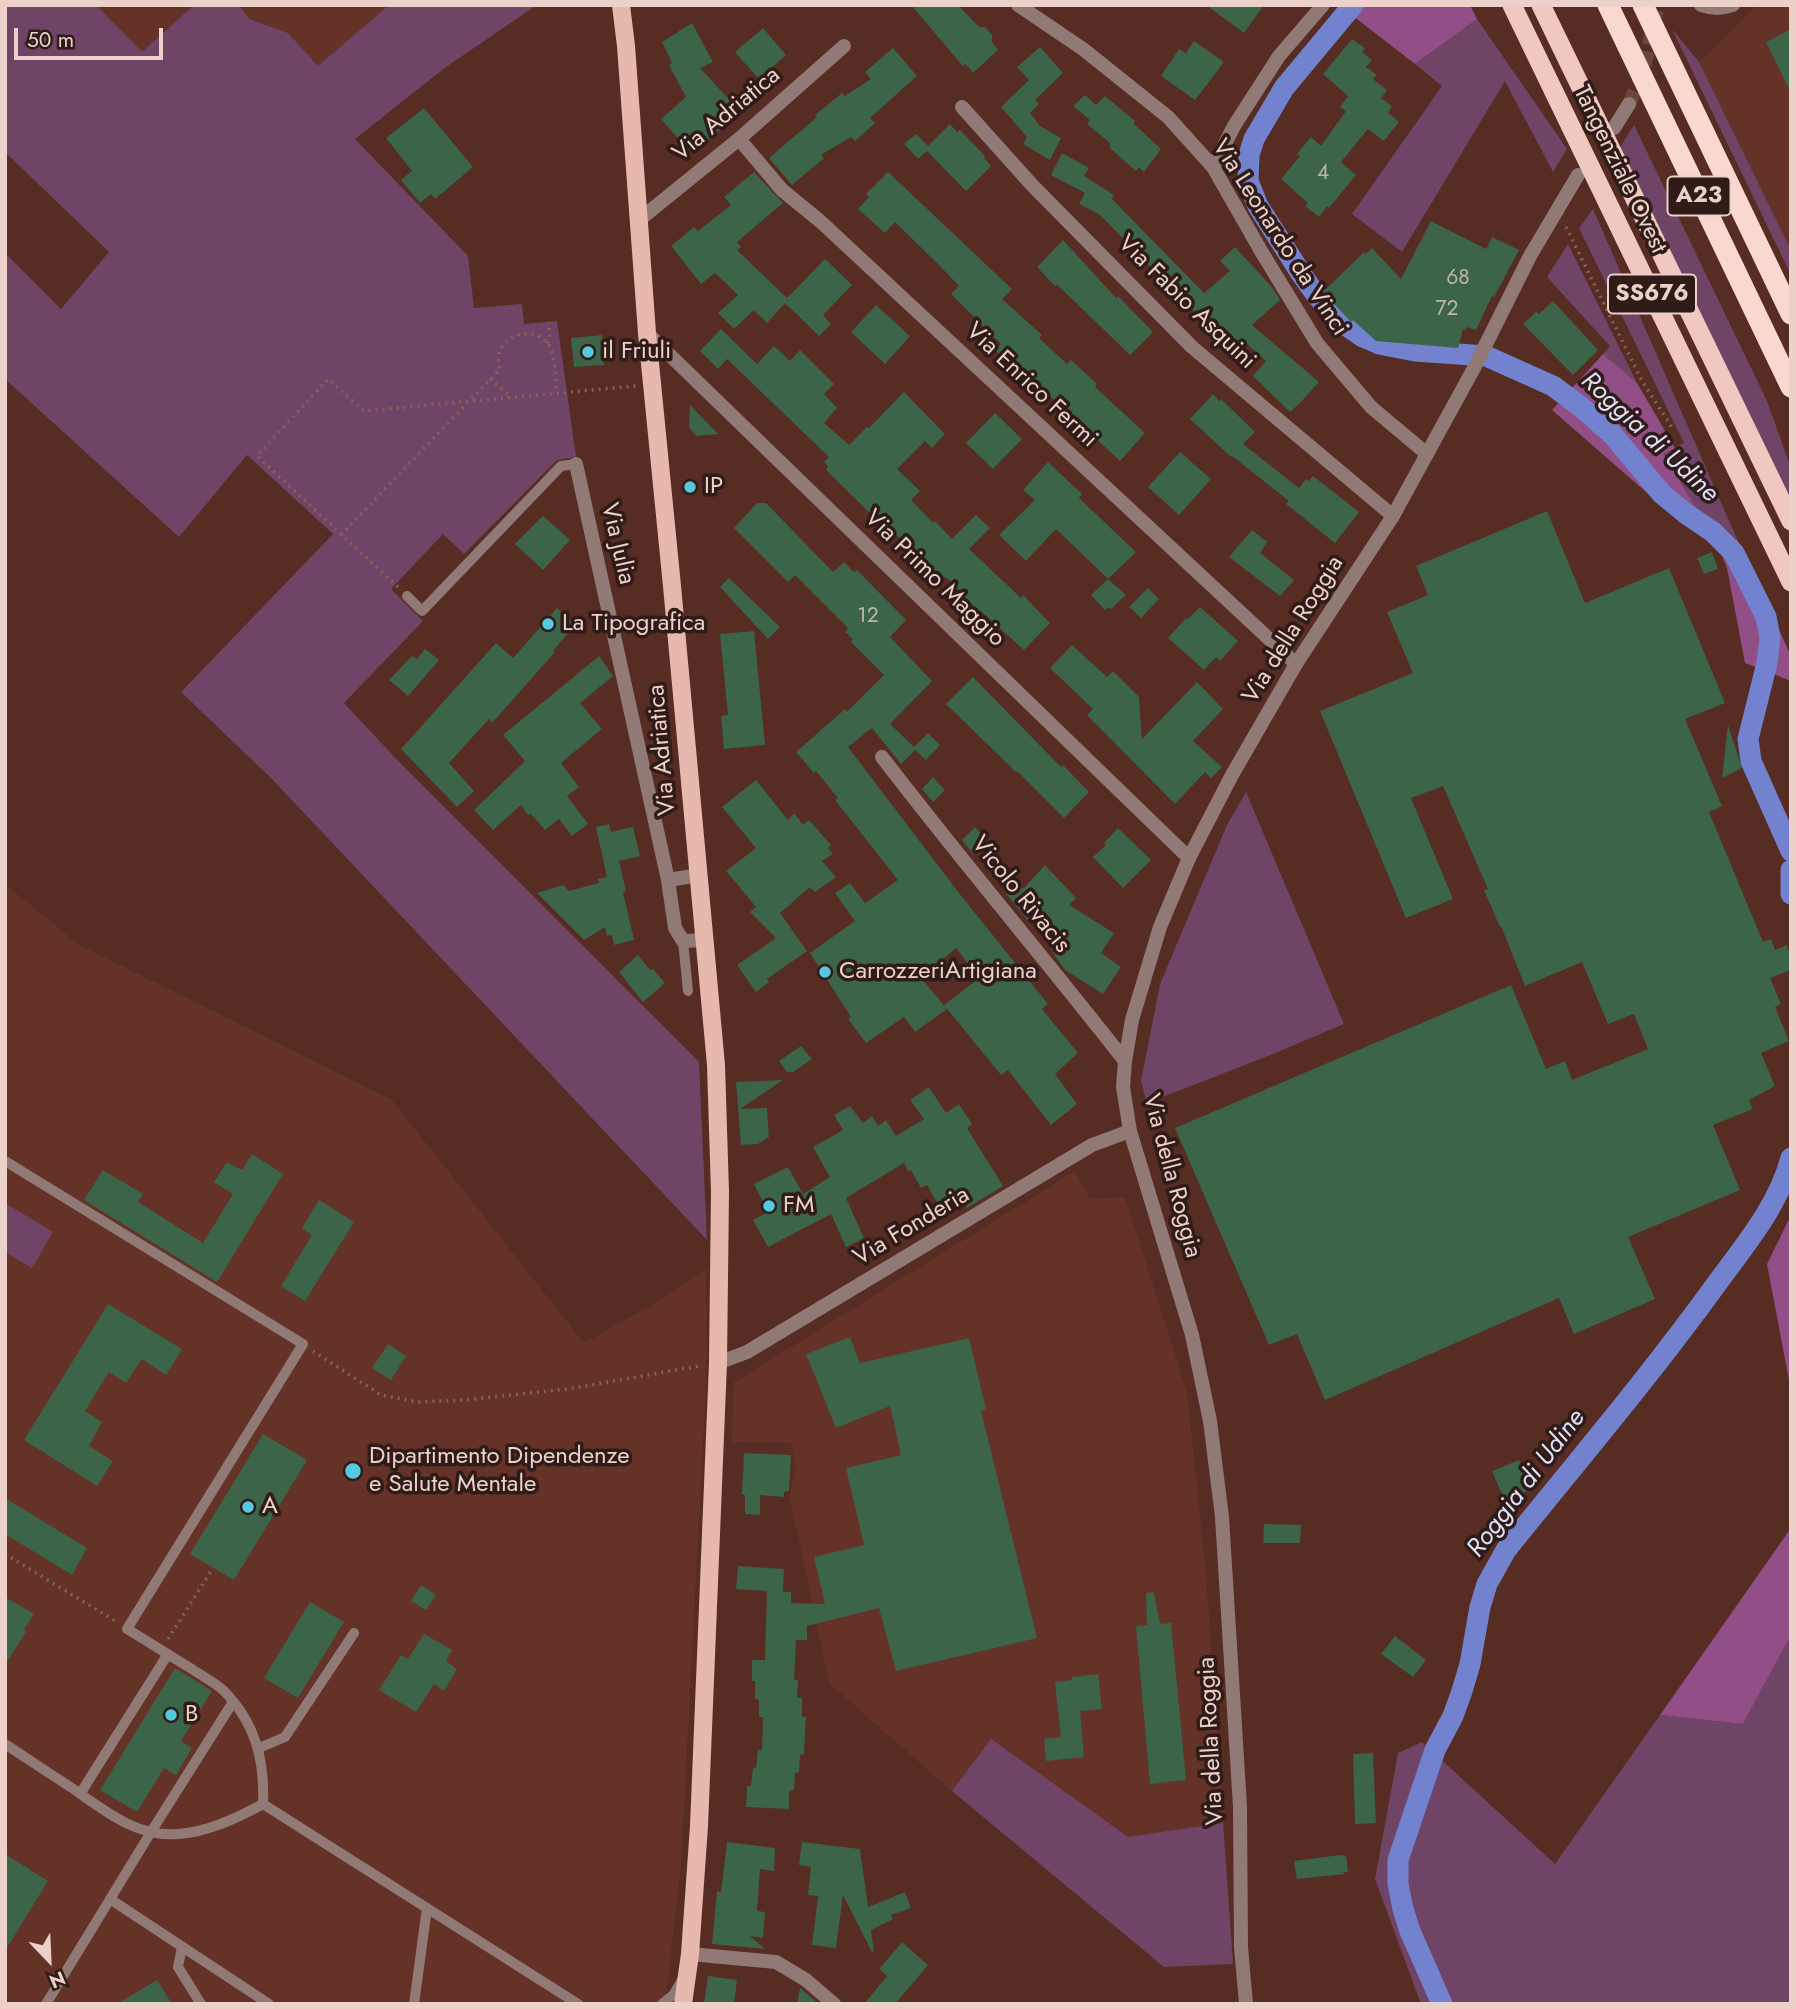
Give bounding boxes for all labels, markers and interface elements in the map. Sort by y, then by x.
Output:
scale bar [18,14,166,58]
text: 50 m [27,25,74,55]
street label: Via Adriatica [667,62,787,168]
street label: Tangenziale Ovest [1566,82,1672,258]
street label: Via Leonardo da Vinci [1205,134,1353,342]
house number: 4 [1317,161,1329,187]
road number: A23 [1668,176,1730,216]
street label: Via Fabio Asquini [1111,230,1261,376]
house number: 68 [1446,266,1470,292]
road number: SS676 [1608,274,1696,314]
house number: 72 [1436,297,1458,323]
street label: Via Enrico Fermi [959,318,1103,454]
place label: il Friuli [602,338,671,366]
marker: il Friuli [580,344,596,360]
water label: Roggia di Udine [1574,366,1724,510]
place label: IP [704,473,723,501]
marker: IP [682,479,698,495]
street label: Via Julia [594,501,640,587]
street label: Via Primo Maggio [858,504,1010,654]
street label: Via della Roggia [1237,551,1351,709]
house number: 12 [857,604,879,630]
place label: La Tipografica [562,610,705,638]
marker: La Tipografica [540,616,556,632]
street label: Via Adriatica [643,683,683,817]
street label: Vicolo Rivacis [964,831,1076,959]
place label: CarrozzeriArtigiana [839,958,1037,986]
marker: CarrozzeriArtigiana [817,964,833,980]
street label: Via della Roggia [1135,1091,1207,1261]
street label: Via Fonderia [849,1181,975,1273]
place label: FM [783,1192,814,1220]
marker: FM [761,1198,777,1214]
water label: Roggia di Udine [1461,1404,1593,1564]
place label: Dipartimento Dipendenze e Salute Mentale [369,1443,630,1499]
marker: Dipartimento Dipendenze e Salute Mentale [343,1461,363,1481]
place label: A [262,1493,278,1521]
marker: A [240,1499,256,1515]
street label: Via della Roggia [1193,1656,1231,1826]
place label: B [185,1701,198,1729]
marker: B [163,1707,179,1723]
north arrow [14,1925,84,1995]
text: N [45,1964,70,1995]

